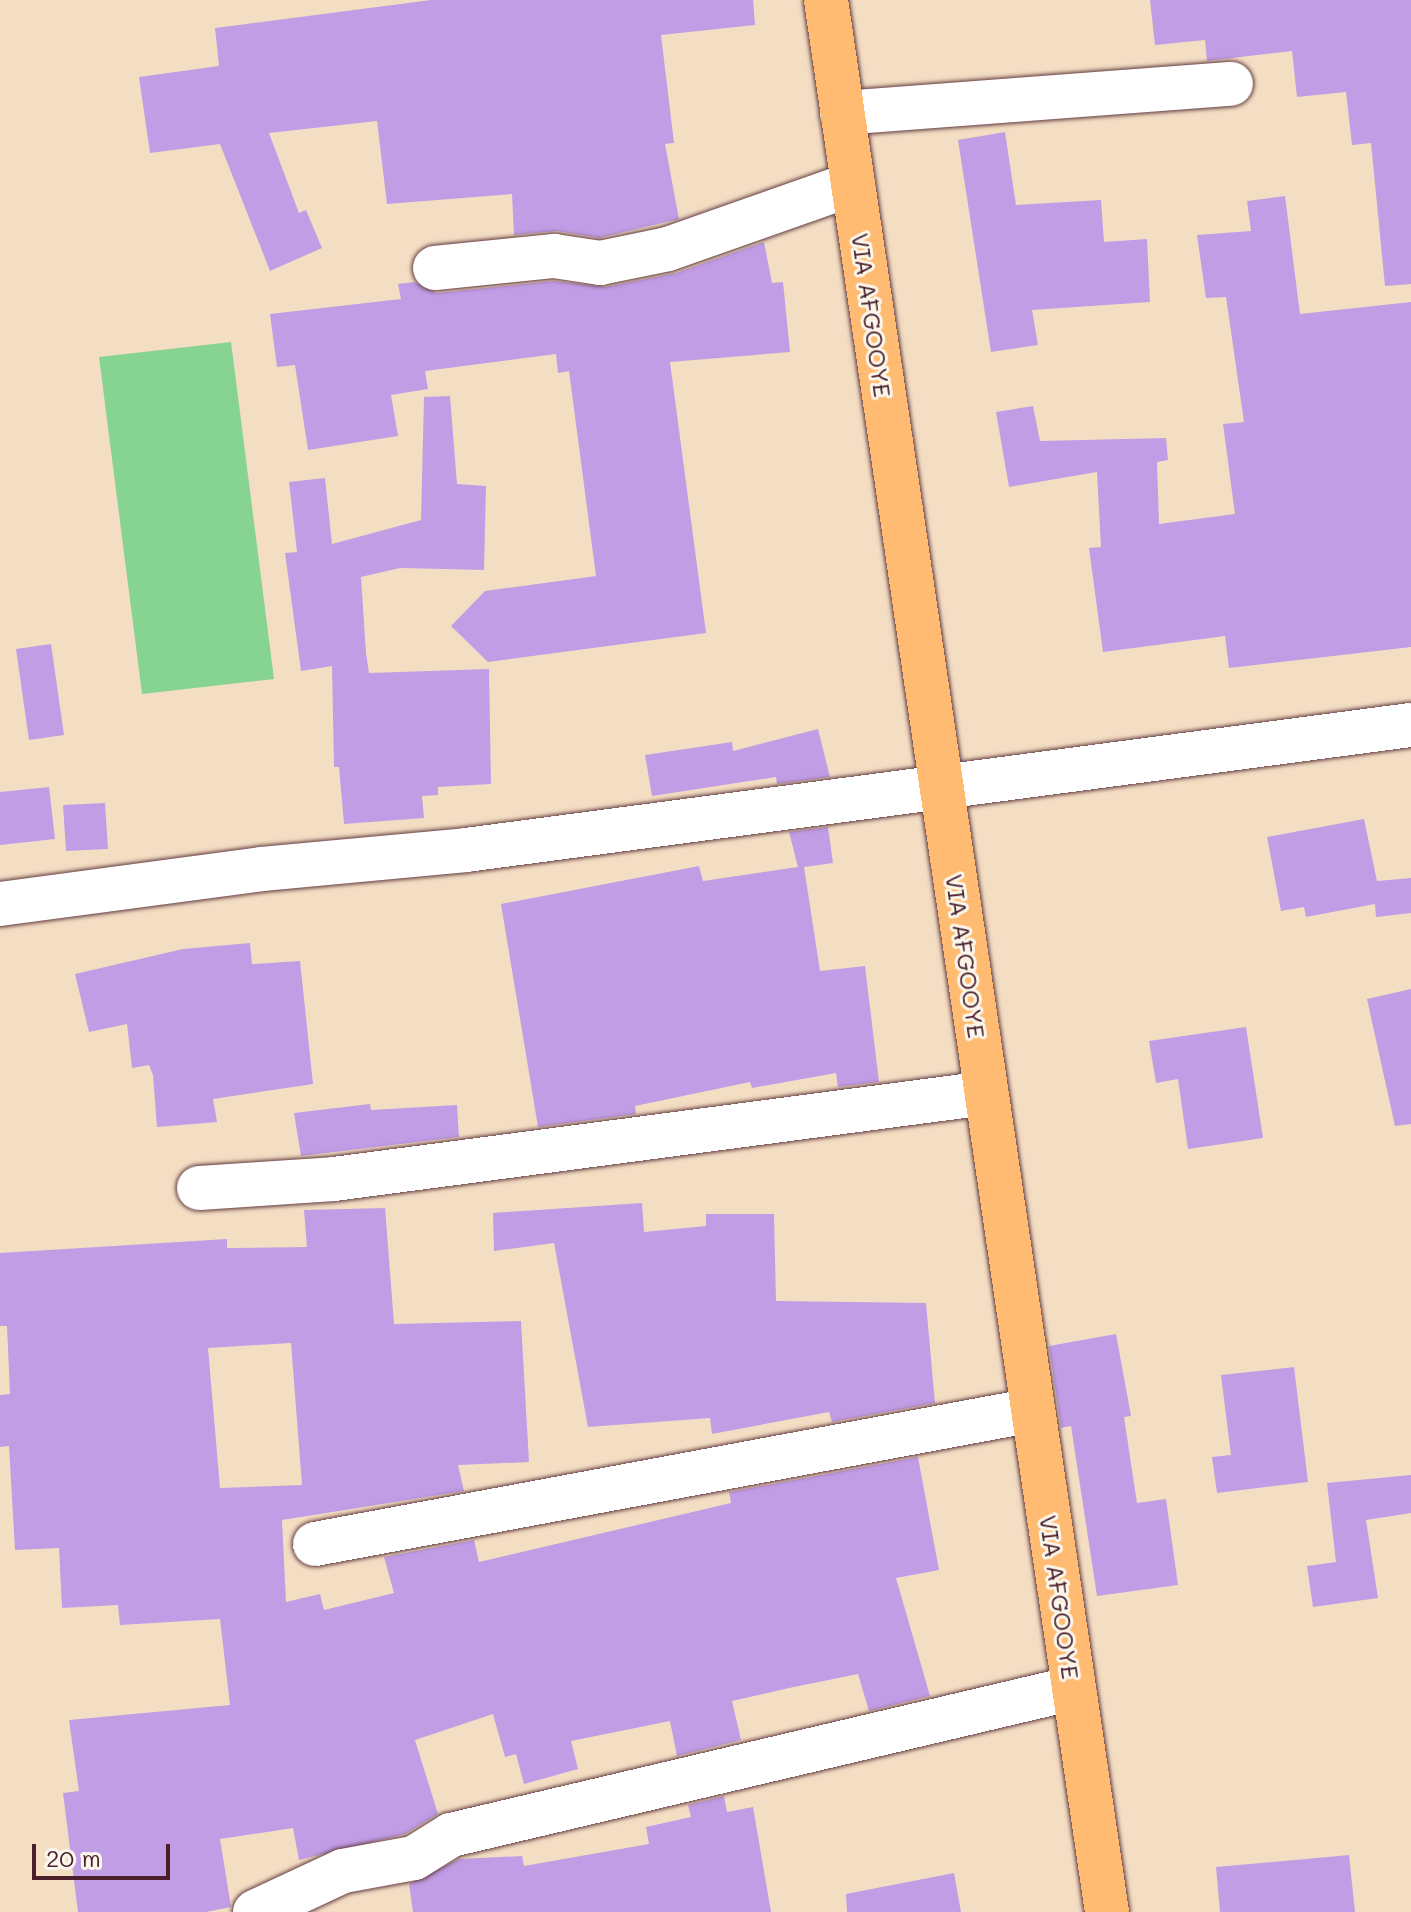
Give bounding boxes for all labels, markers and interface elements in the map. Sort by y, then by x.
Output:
street label: VIA AFGOOYE [846,231,898,399]
street label: VIA AFGOOYE [940,872,992,1040]
street label: VIA AFGOOYE [1034,1513,1086,1681]
scale bar [36,1828,174,1878]
text: 20 m [46,1842,101,1873]

